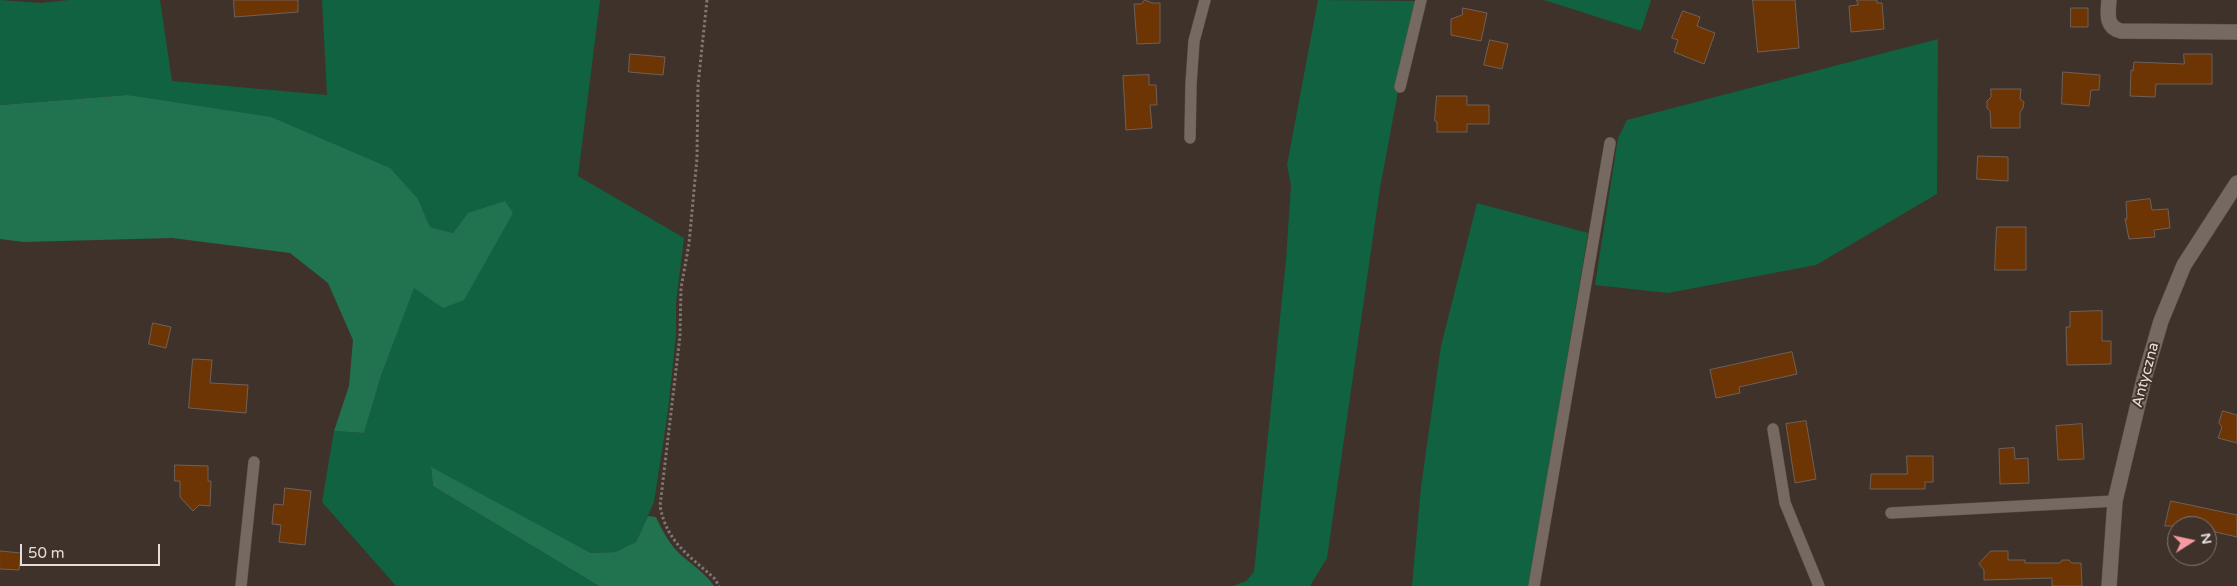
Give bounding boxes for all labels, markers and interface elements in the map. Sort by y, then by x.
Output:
street label: Antyczna [2129,340,2163,410]
north arrow [2167,516,2217,566]
text: N [2197,531,2216,545]
scale bar [22,534,162,566]
text: 50 m [28,544,65,562]

